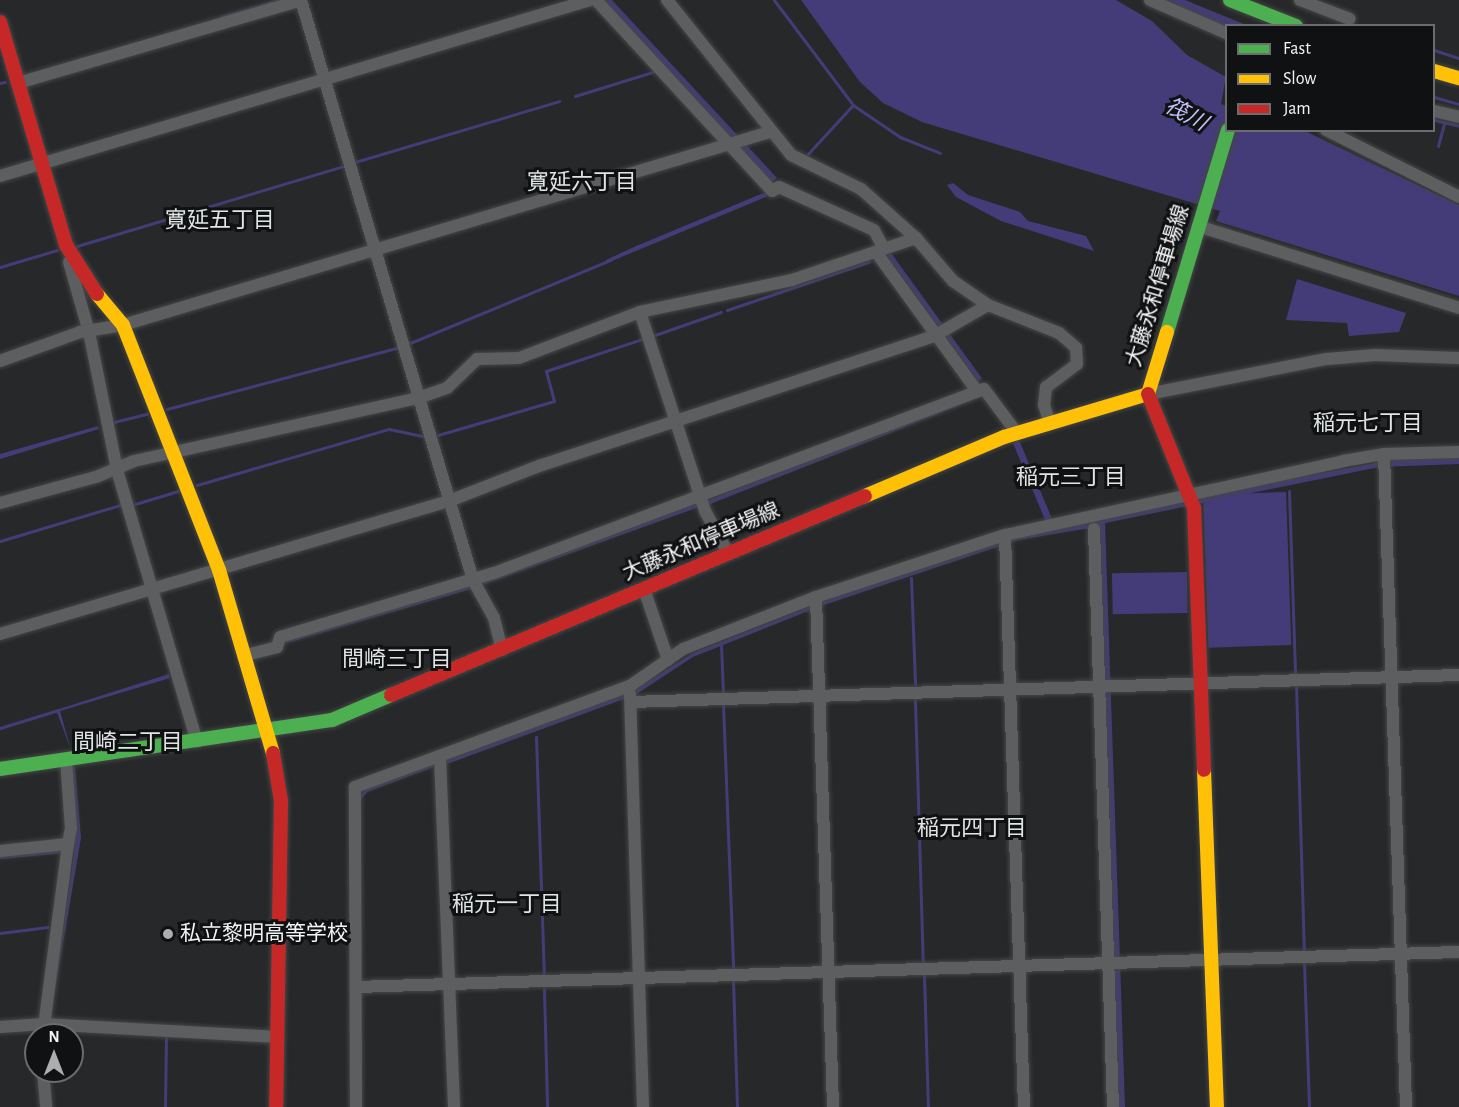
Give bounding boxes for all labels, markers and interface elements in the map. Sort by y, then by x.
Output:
legend [1225,24,1435,132]
text: Fast [1283,40,1311,58]
text: Slow [1283,70,1316,88]
water label: 筏川 [1160,93,1212,137]
text: Jam [1283,100,1311,118]
district label: 寛延六丁目 [527,170,637,196]
street label: 大藤永和停車場線 [1121,202,1195,370]
district label: 寛延五丁目 [165,208,275,234]
district label: 稲元七丁目 [1313,411,1423,437]
district label: 稲元三丁目 [1016,465,1126,491]
street label: 大藤永和停車場線 [619,498,783,586]
district label: 間崎三丁目 [342,647,452,673]
district label: 間崎二丁目 [73,730,183,756]
district label: 稲元四丁目 [917,816,1027,842]
district label: 稲元一丁目 [452,892,562,918]
place label: 私立黎明高等学校 [180,921,348,947]
marker: 私立黎明高等学校 [161,927,175,941]
north arrow [24,1023,84,1083]
text: N [48,1029,60,1045]

